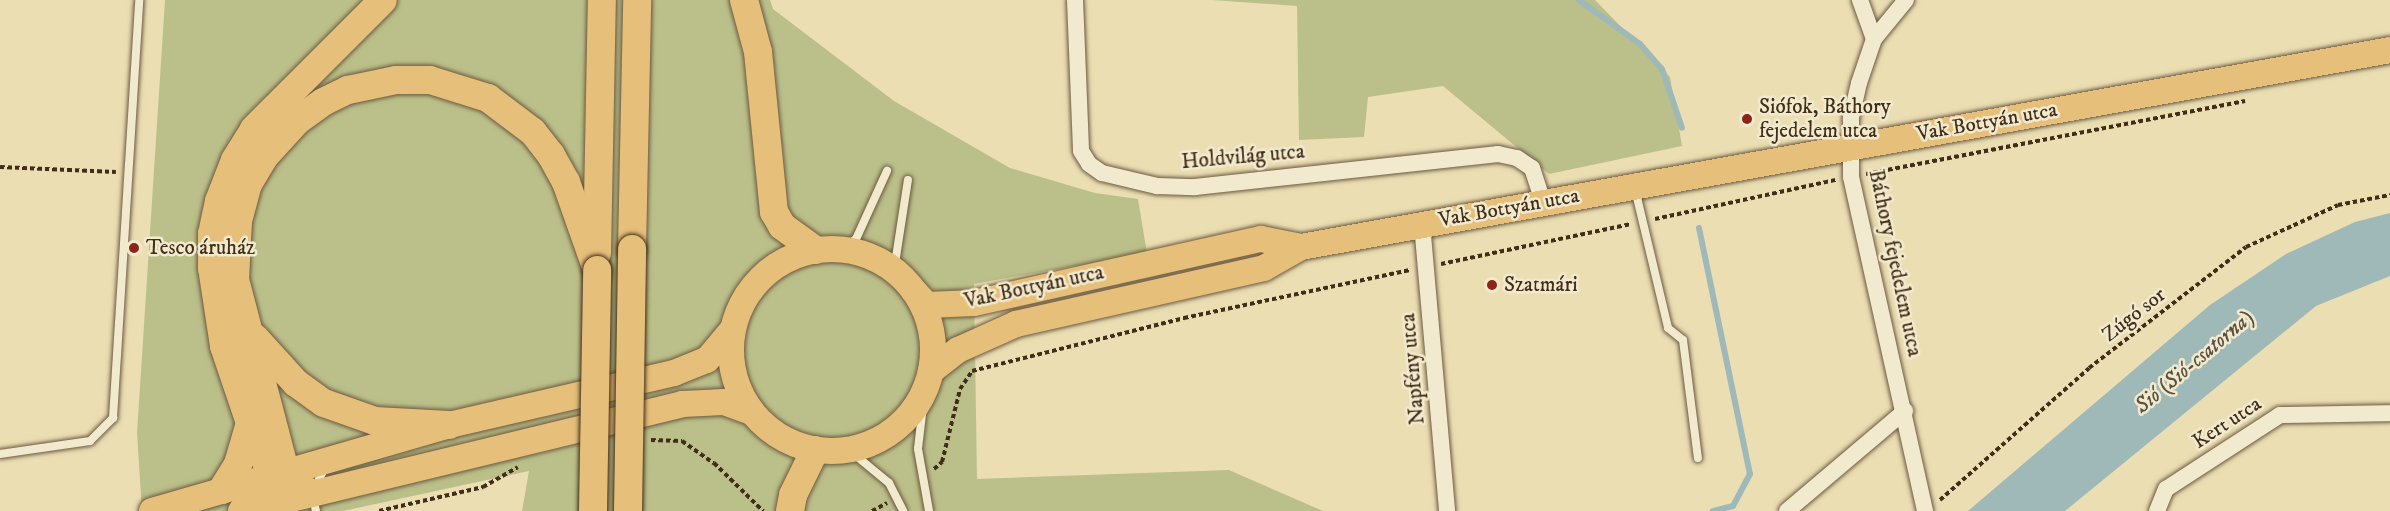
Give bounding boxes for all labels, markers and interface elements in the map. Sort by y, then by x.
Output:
place label: Siófok, Báthory fejedelem utca [1759,94,1891,144]
street label: Vak Bottyán utca [1915,97,2059,147]
marker: Siófok, Báthory fejedelem utca [1740,112,1754,126]
street label: Holdvilág utca [1180,139,1306,175]
street label: Báthory fejedelem utca [1863,167,1927,359]
street label: Vak Bottyán utca [1437,183,1581,233]
place label: Tesco áruház [146,235,255,261]
marker: Tesco áruház [127,241,141,255]
street label: Vak Bottyán utca [962,260,1106,314]
place label: Szatmári [1504,272,1578,298]
marker: Szatmári [1485,278,1499,292]
street label: Zúgó sor [2097,282,2171,348]
water label: Sió (Sió-csatorna) [2129,305,2259,419]
street label: Napfény utca [1396,312,1430,426]
street label: Kert utca [2188,391,2266,455]

